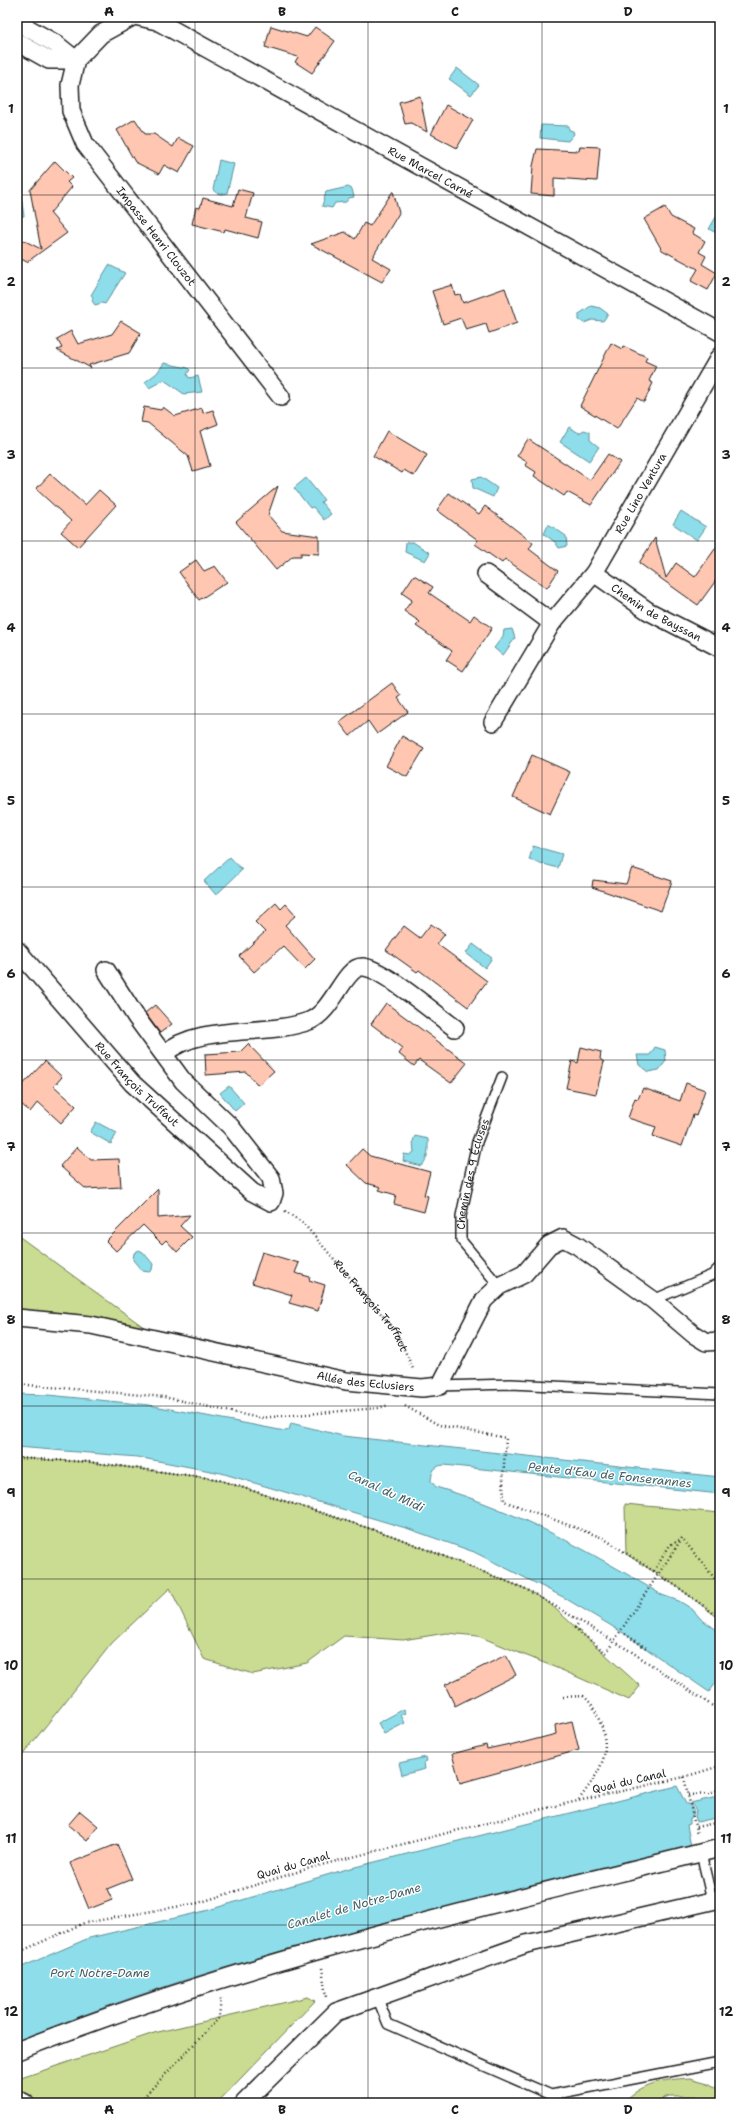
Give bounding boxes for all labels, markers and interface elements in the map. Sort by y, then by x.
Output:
text: A [104,3,114,20]
text: B [278,3,286,20]
text: C [451,3,459,20]
text: D [623,3,633,20]
text: 1 [8,100,14,117]
text: 1 [723,100,729,117]
street label: Rue Marcel Carné [385,143,476,202]
street label: Impasse Henri Clouzot [113,184,199,289]
text: 2 [6,273,16,290]
text: 2 [721,273,731,290]
text: 3 [6,446,16,463]
text: 3 [721,446,731,463]
street label: Rue Lino Ventura [612,450,670,536]
street label: Chemin de Bayssan [608,580,704,645]
text: 4 [6,619,16,636]
text: 4 [721,619,731,636]
text: 5 [7,792,15,809]
text: 5 [722,792,730,809]
text: 6 [6,965,16,982]
text: 6 [721,965,731,982]
street label: Rue François Truffaut [91,1039,182,1130]
street label: Chemin des 9 Écluses [454,1116,493,1230]
text: 7 [6,1138,16,1155]
text: 7 [721,1138,731,1155]
street label: Rue François Truffaut [330,1257,411,1354]
text: 8 [6,1311,16,1328]
text: 8 [721,1311,731,1328]
street label: Allée des Eclusiers [315,1368,415,1395]
water label: Pente d'Eau de Fonserannes [527,1458,693,1492]
water label: Canal du Midi [346,1467,427,1516]
text: 9 [6,1484,16,1501]
text: 9 [721,1484,731,1501]
text: 10 [4,1657,18,1674]
text: 10 [719,1657,733,1674]
street label: Quai du Canal [591,1766,668,1797]
text: 11 [5,1830,17,1847]
text: 11 [720,1830,732,1847]
street label: Quai du Canal [255,1848,332,1883]
water label: Canalet de Notre-Dame [285,1879,423,1933]
water label: Port Notre-Dame [50,1965,150,1981]
text: 12 [4,2003,18,2020]
text: 12 [719,2003,733,2020]
text: A [104,2101,114,2118]
text: B [278,2101,286,2118]
text: C [451,2101,459,2118]
text: D [623,2101,633,2118]

